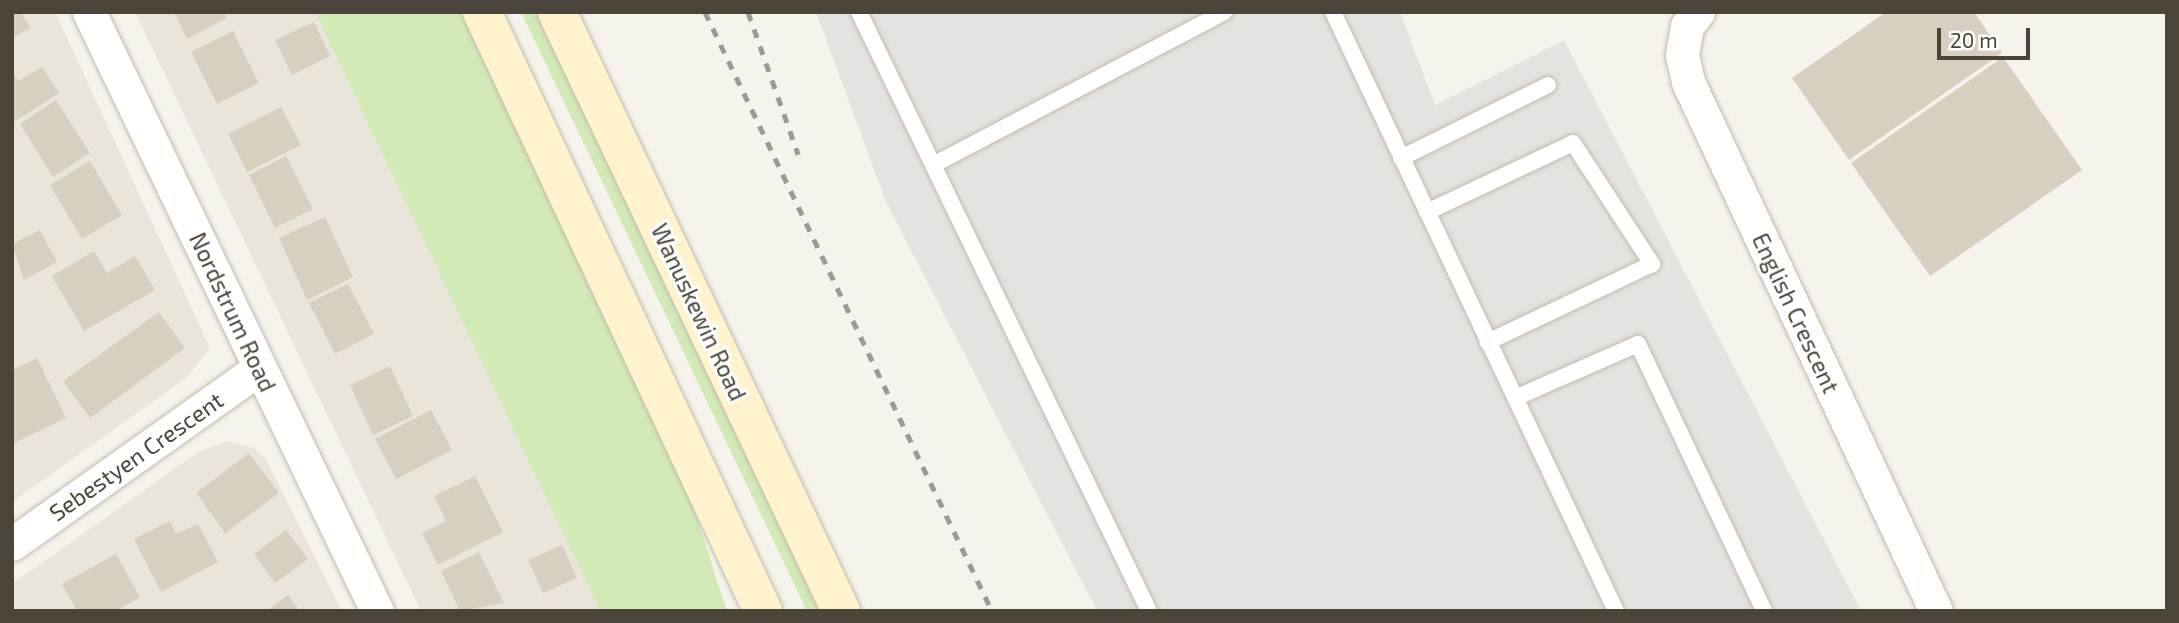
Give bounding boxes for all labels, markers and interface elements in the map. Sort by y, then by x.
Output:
scale bar [1941,14,2034,58]
text: 20 m [1950,27,1998,52]
street label: Wanuskewin Road [646,219,752,405]
street label: Nordstrum Road [184,228,282,396]
street label: English Crescent [1747,229,1845,397]
street label: Sebestyen Crescent [44,386,228,526]

